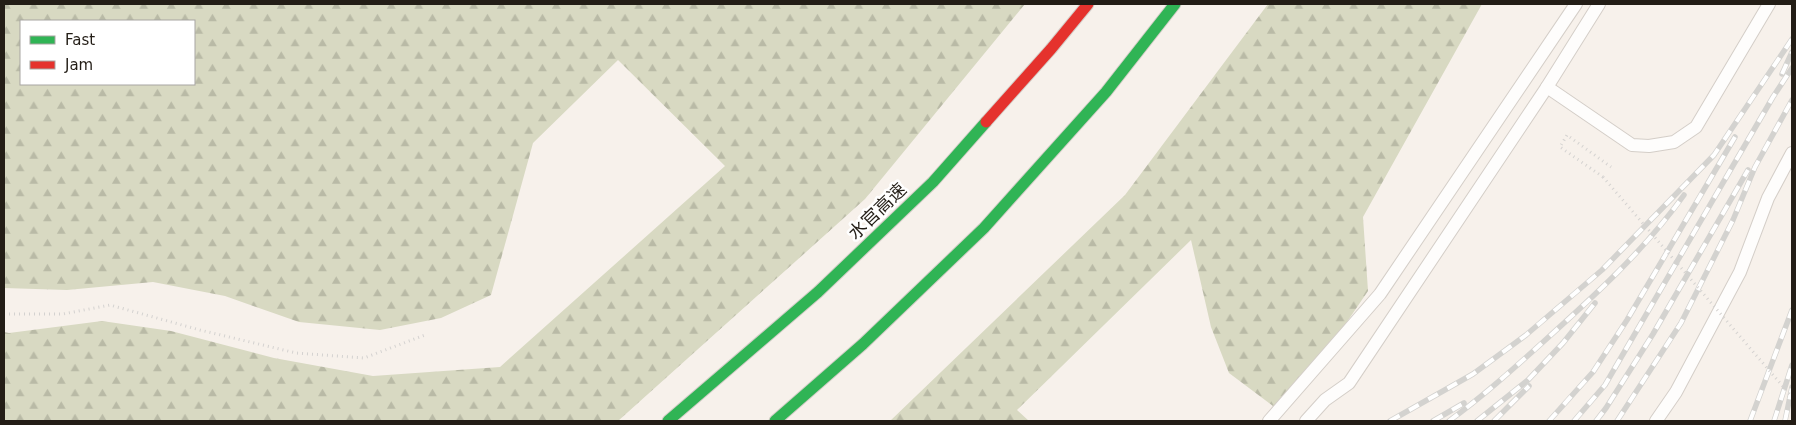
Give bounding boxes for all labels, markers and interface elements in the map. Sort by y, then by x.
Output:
legend [20,20,195,85]
text: Fast [65,31,95,49]
text: Jam [64,56,93,74]
street label: 水官高速 [844,178,910,244]

